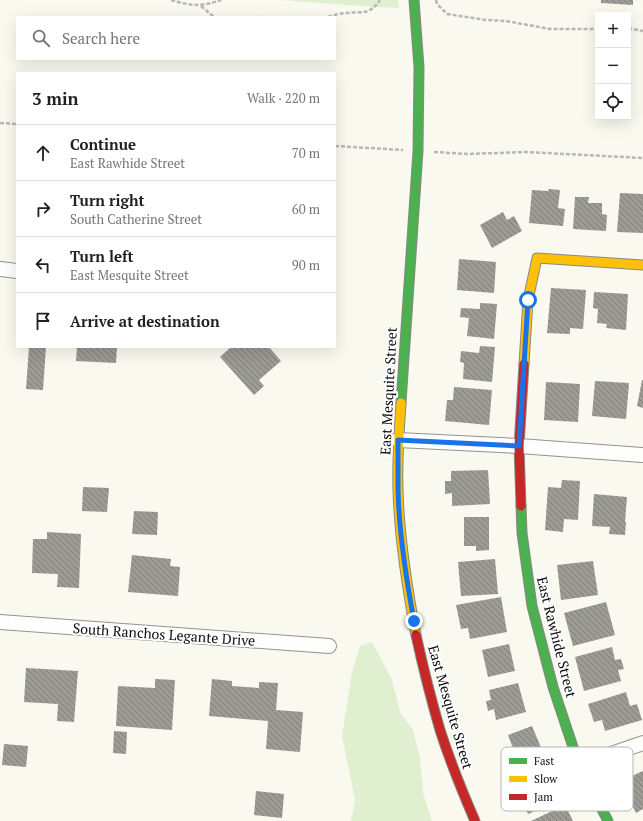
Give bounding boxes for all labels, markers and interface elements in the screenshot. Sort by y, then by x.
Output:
map controls [595,12,631,120]
button: + [595,12,631,48]
search box [16,16,336,60]
icon: search [30,27,52,49]
text: Search here [62,28,140,48]
button: − [595,48,631,84]
button: locate [595,84,631,120]
text: 3 min [32,87,79,110]
text: Walk · 220 m [247,89,320,107]
text: Continue [70,134,136,154]
icon: ahead [32,142,54,164]
text: 70 m [292,144,320,162]
text: East Rawhide Street [70,154,185,172]
text: Turn right [70,190,145,210]
icon: right [32,198,54,220]
text: 60 m [292,200,320,218]
text: South Catherine Street [70,210,202,228]
text: Turn left [70,246,134,266]
icon: left [32,254,54,276]
text: 90 m [292,256,320,274]
text: East Mesquite Street [70,266,189,284]
route start [519,291,537,309]
icon: arrive [32,310,54,332]
text: Arrive at destination [70,311,220,331]
street label: East Mesquite Street [375,326,401,455]
street label: East Rawhide Street [533,575,581,700]
route end [405,612,423,630]
street label: South Ranchos Legante Drive [72,618,256,650]
street label: East Mesquite Street [424,643,478,772]
legend [501,747,633,811]
text: Fast [534,754,554,768]
text: Slow [534,772,558,786]
text: Jam [534,790,553,804]

